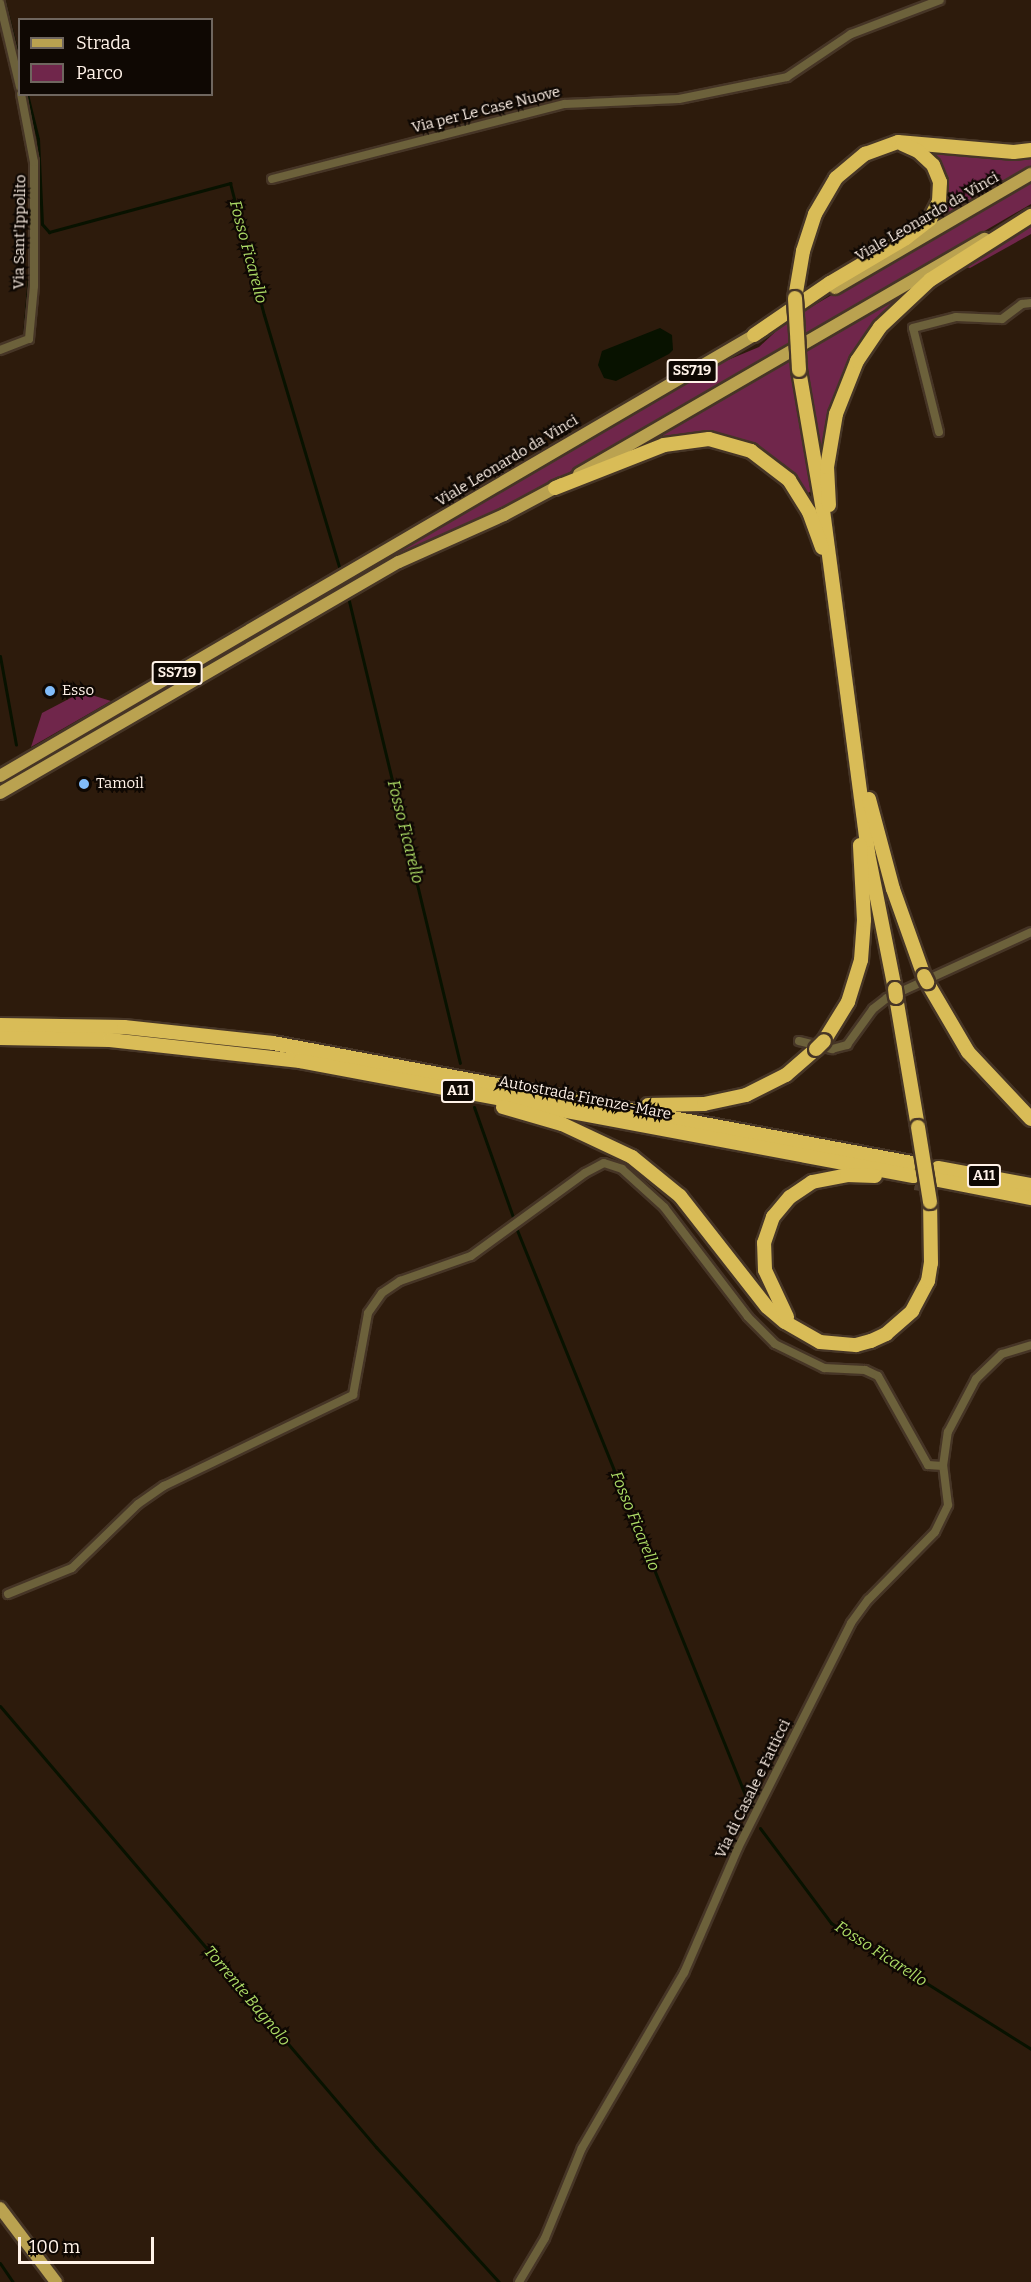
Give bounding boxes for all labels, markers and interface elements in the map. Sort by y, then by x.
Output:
legend [18,18,213,96]
text: Strada [76,32,131,54]
text: Parco [76,62,123,84]
street label: Via per Le Case Nuove [410,83,562,137]
street label: Viale Leonardo da Vinci [852,169,1002,265]
street label: Via Sant'Ippolito [10,174,30,290]
water label: Fosso Ficarello [225,198,271,306]
road number: SS719 [666,360,718,382]
street label: Viale Leonardo da Vinci [433,411,581,511]
road number: SS719 [152,662,202,684]
place label: Esso [62,682,94,700]
marker: Esso [43,684,57,698]
place label: Tamoil [96,775,144,793]
marker: Tamoil [77,777,91,791]
water label: Fosso Ficarello [383,778,427,886]
street label: Autostrada Firenze-Mare [497,1072,673,1124]
road number: A11 [440,1080,476,1102]
road number: A11 [966,1165,1002,1187]
water label: Fosso Ficarello [606,1468,664,1574]
street label: Via di Casale e Fatticci [712,1717,794,1861]
water label: Fosso Ficarello [831,1917,931,1991]
water label: Torrente Bagnolo [200,1942,294,2050]
scale bar [21,2225,158,2263]
text: 100 m [29,2236,80,2258]

